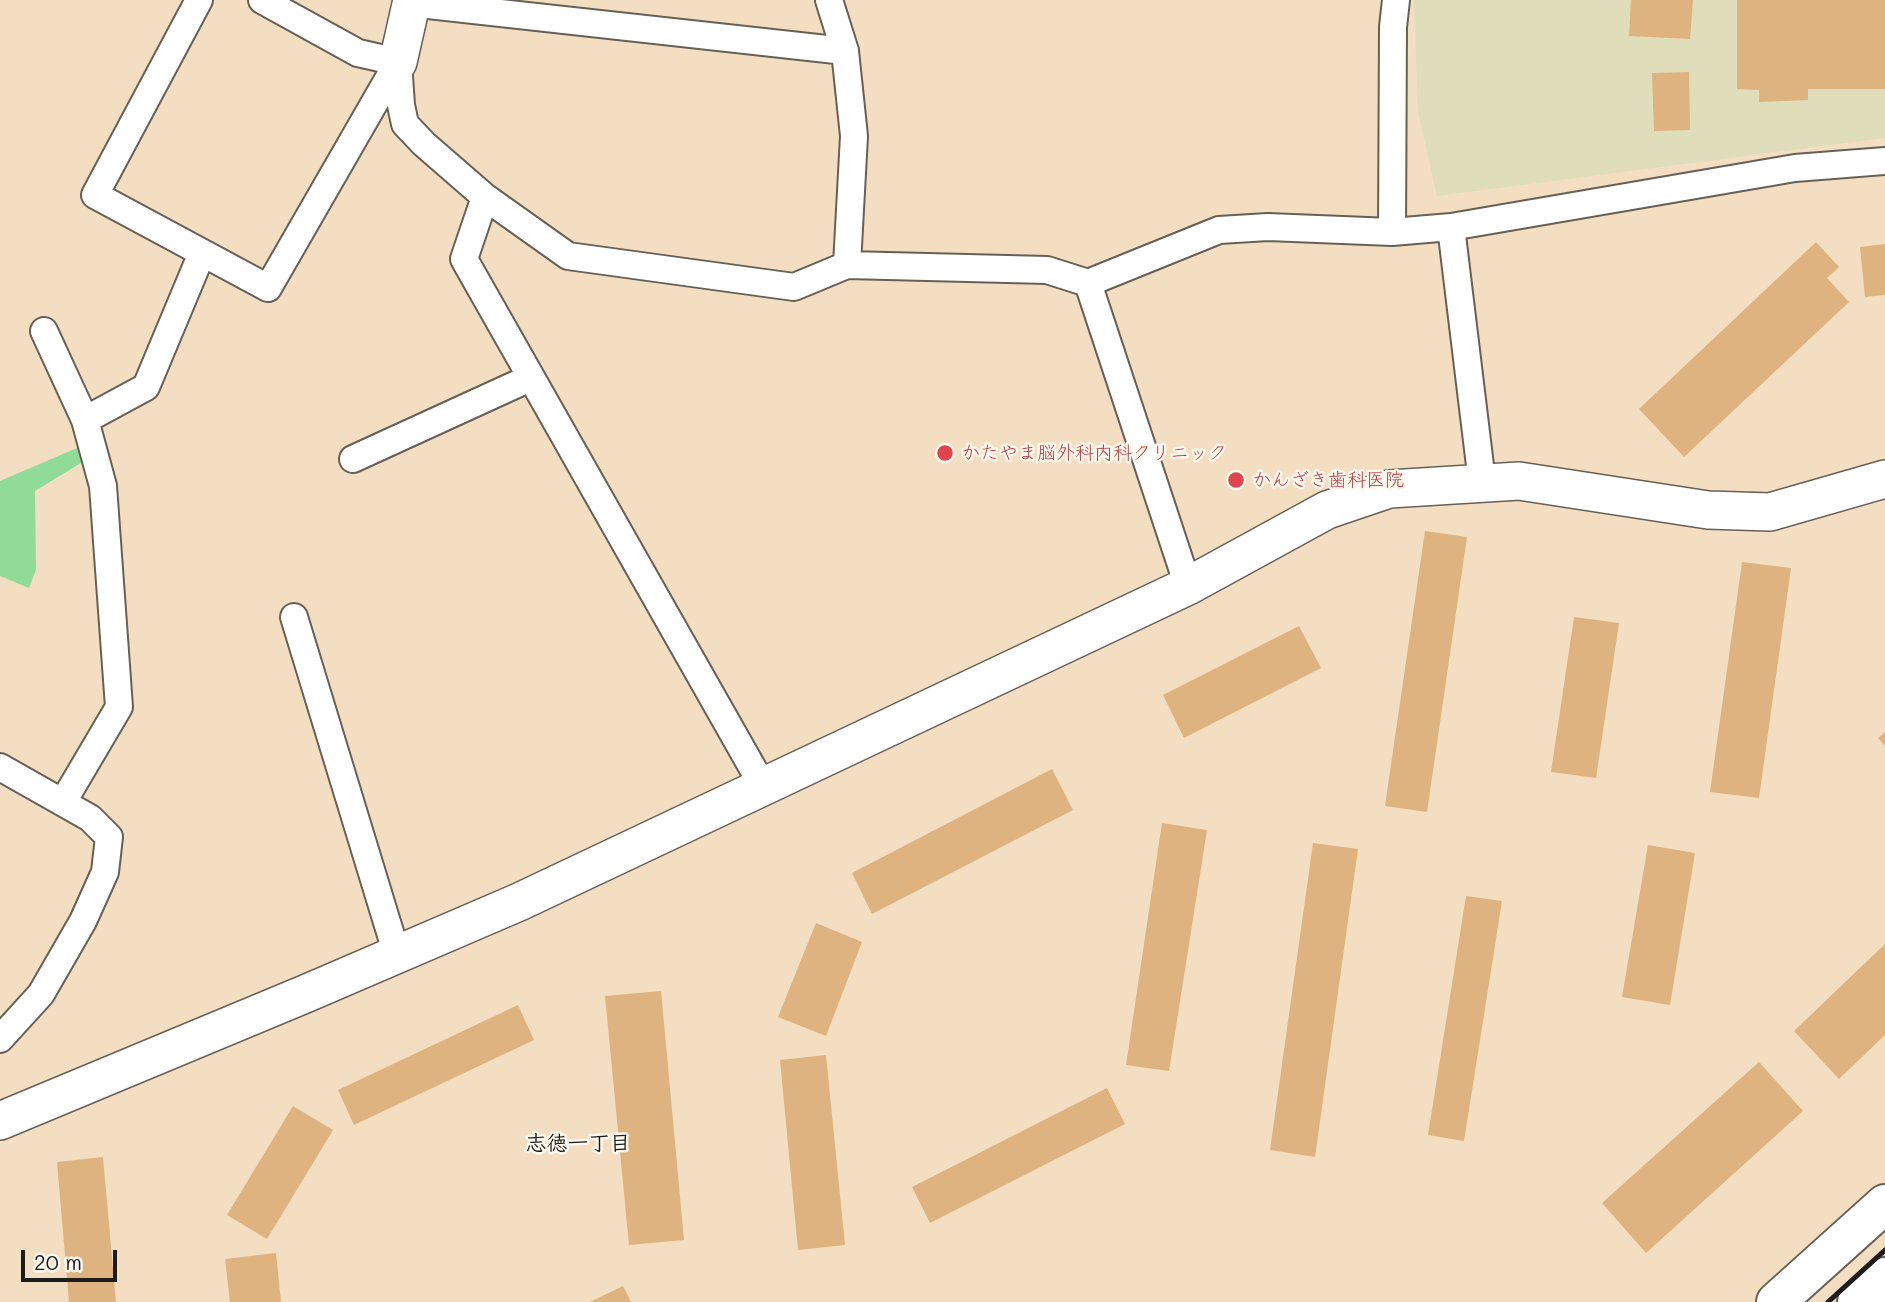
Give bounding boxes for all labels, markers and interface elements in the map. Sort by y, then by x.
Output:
place label: かたやま脳外科内科クリニック [961,442,1227,464]
marker: かたやま脳外科内科クリニック [935,443,955,463]
place label: かんざき歯科医院 [1252,469,1404,491]
marker: かんざき歯科医院 [1226,470,1246,490]
district label: 志徳一丁目 [526,1131,630,1157]
scale bar [24,1236,121,1280]
text: 20 m [34,1248,82,1275]

